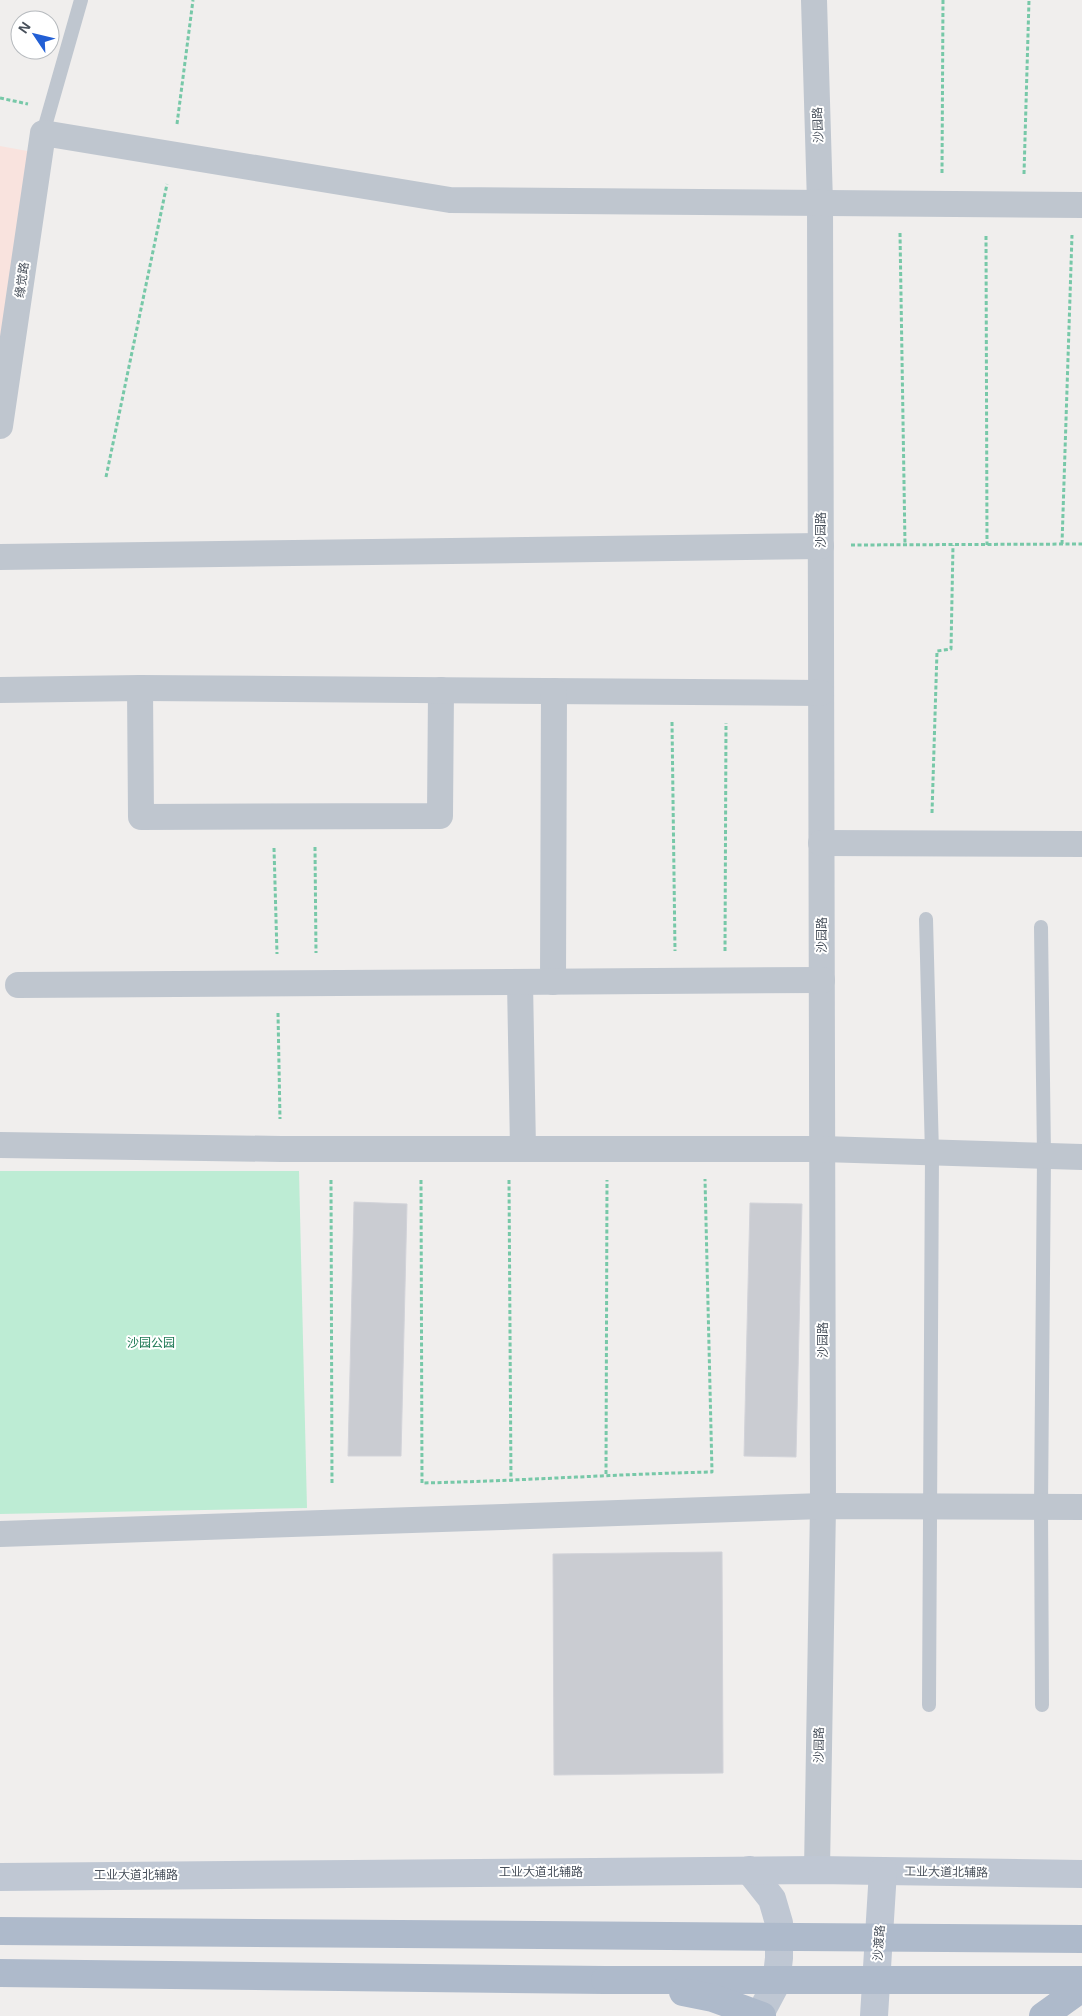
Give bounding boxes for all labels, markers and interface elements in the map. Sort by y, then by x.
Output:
north arrow [10,10,60,60]
text: N [15,19,34,36]
street label: 沙园路 [810,107,826,143]
street label: 缘觉路 [13,261,31,299]
street label: 沙园路 [814,512,828,548]
street label: 沙园路 [815,917,829,953]
street label: 沙园路 [816,1322,830,1358]
park label: 沙园公园 [127,1336,175,1350]
street label: 沙园路 [812,1727,826,1763]
street label: 工业大道北辅路 [904,1864,988,1880]
street label: 工业大道北辅路 [499,1865,583,1879]
street label: 工业大道北辅路 [94,1868,178,1882]
street label: 沙渡路 [871,1925,887,1961]

